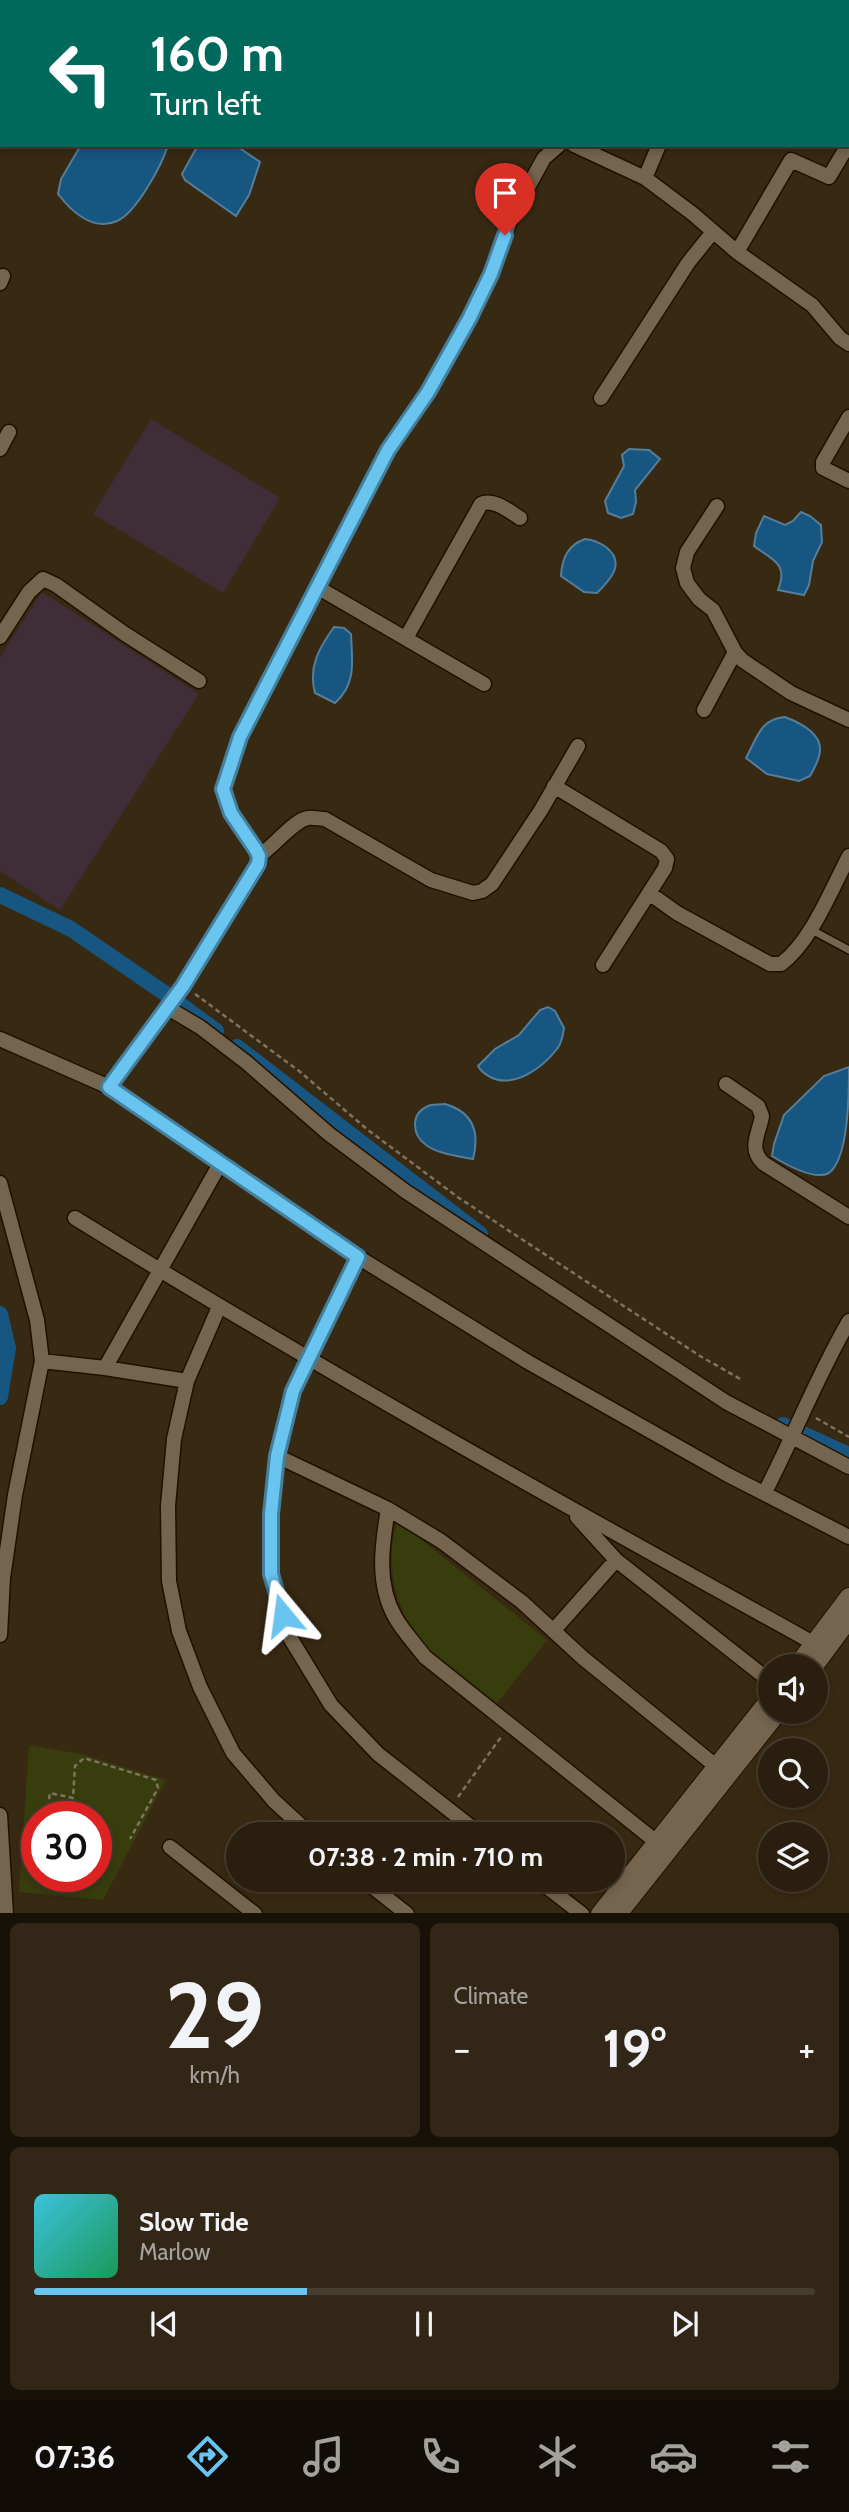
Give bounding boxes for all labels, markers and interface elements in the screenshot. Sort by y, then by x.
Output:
text: 160 m [150,24,284,83]
icon: left [35,28,126,119]
text: Turn left [150,84,261,123]
pin [475,163,535,235]
icon: arrive [486,174,524,212]
position arrow [246,1578,320,1652]
map controls [758,1654,828,1892]
button: sound [758,1654,828,1724]
button: search [758,1738,828,1808]
speed limit sign: 30 [21,1801,112,1892]
button: layers [758,1822,828,1892]
text: 07:38 · 2 min · 710 m [308,1841,543,1873]
text: 29 [165,1960,264,2071]
text: Climate [454,1982,528,2010]
text: 19° [603,2017,666,2080]
text: − [454,2025,470,2072]
text: + [798,2025,815,2072]
text: km/h [190,2061,240,2089]
text: Slow Tide [139,2206,249,2238]
text: Marlow [139,2238,210,2266]
icon: previous [145,2305,183,2343]
icon: pause [405,2305,443,2343]
icon: next [666,2305,704,2343]
icon: directions [183,2432,232,2481]
icon: music [299,2432,348,2481]
icon: phone [416,2432,465,2481]
icon: climate [533,2432,582,2481]
icon: car [649,2432,698,2481]
icon: filters [766,2432,815,2481]
text: 07:36 [34,2437,115,2476]

